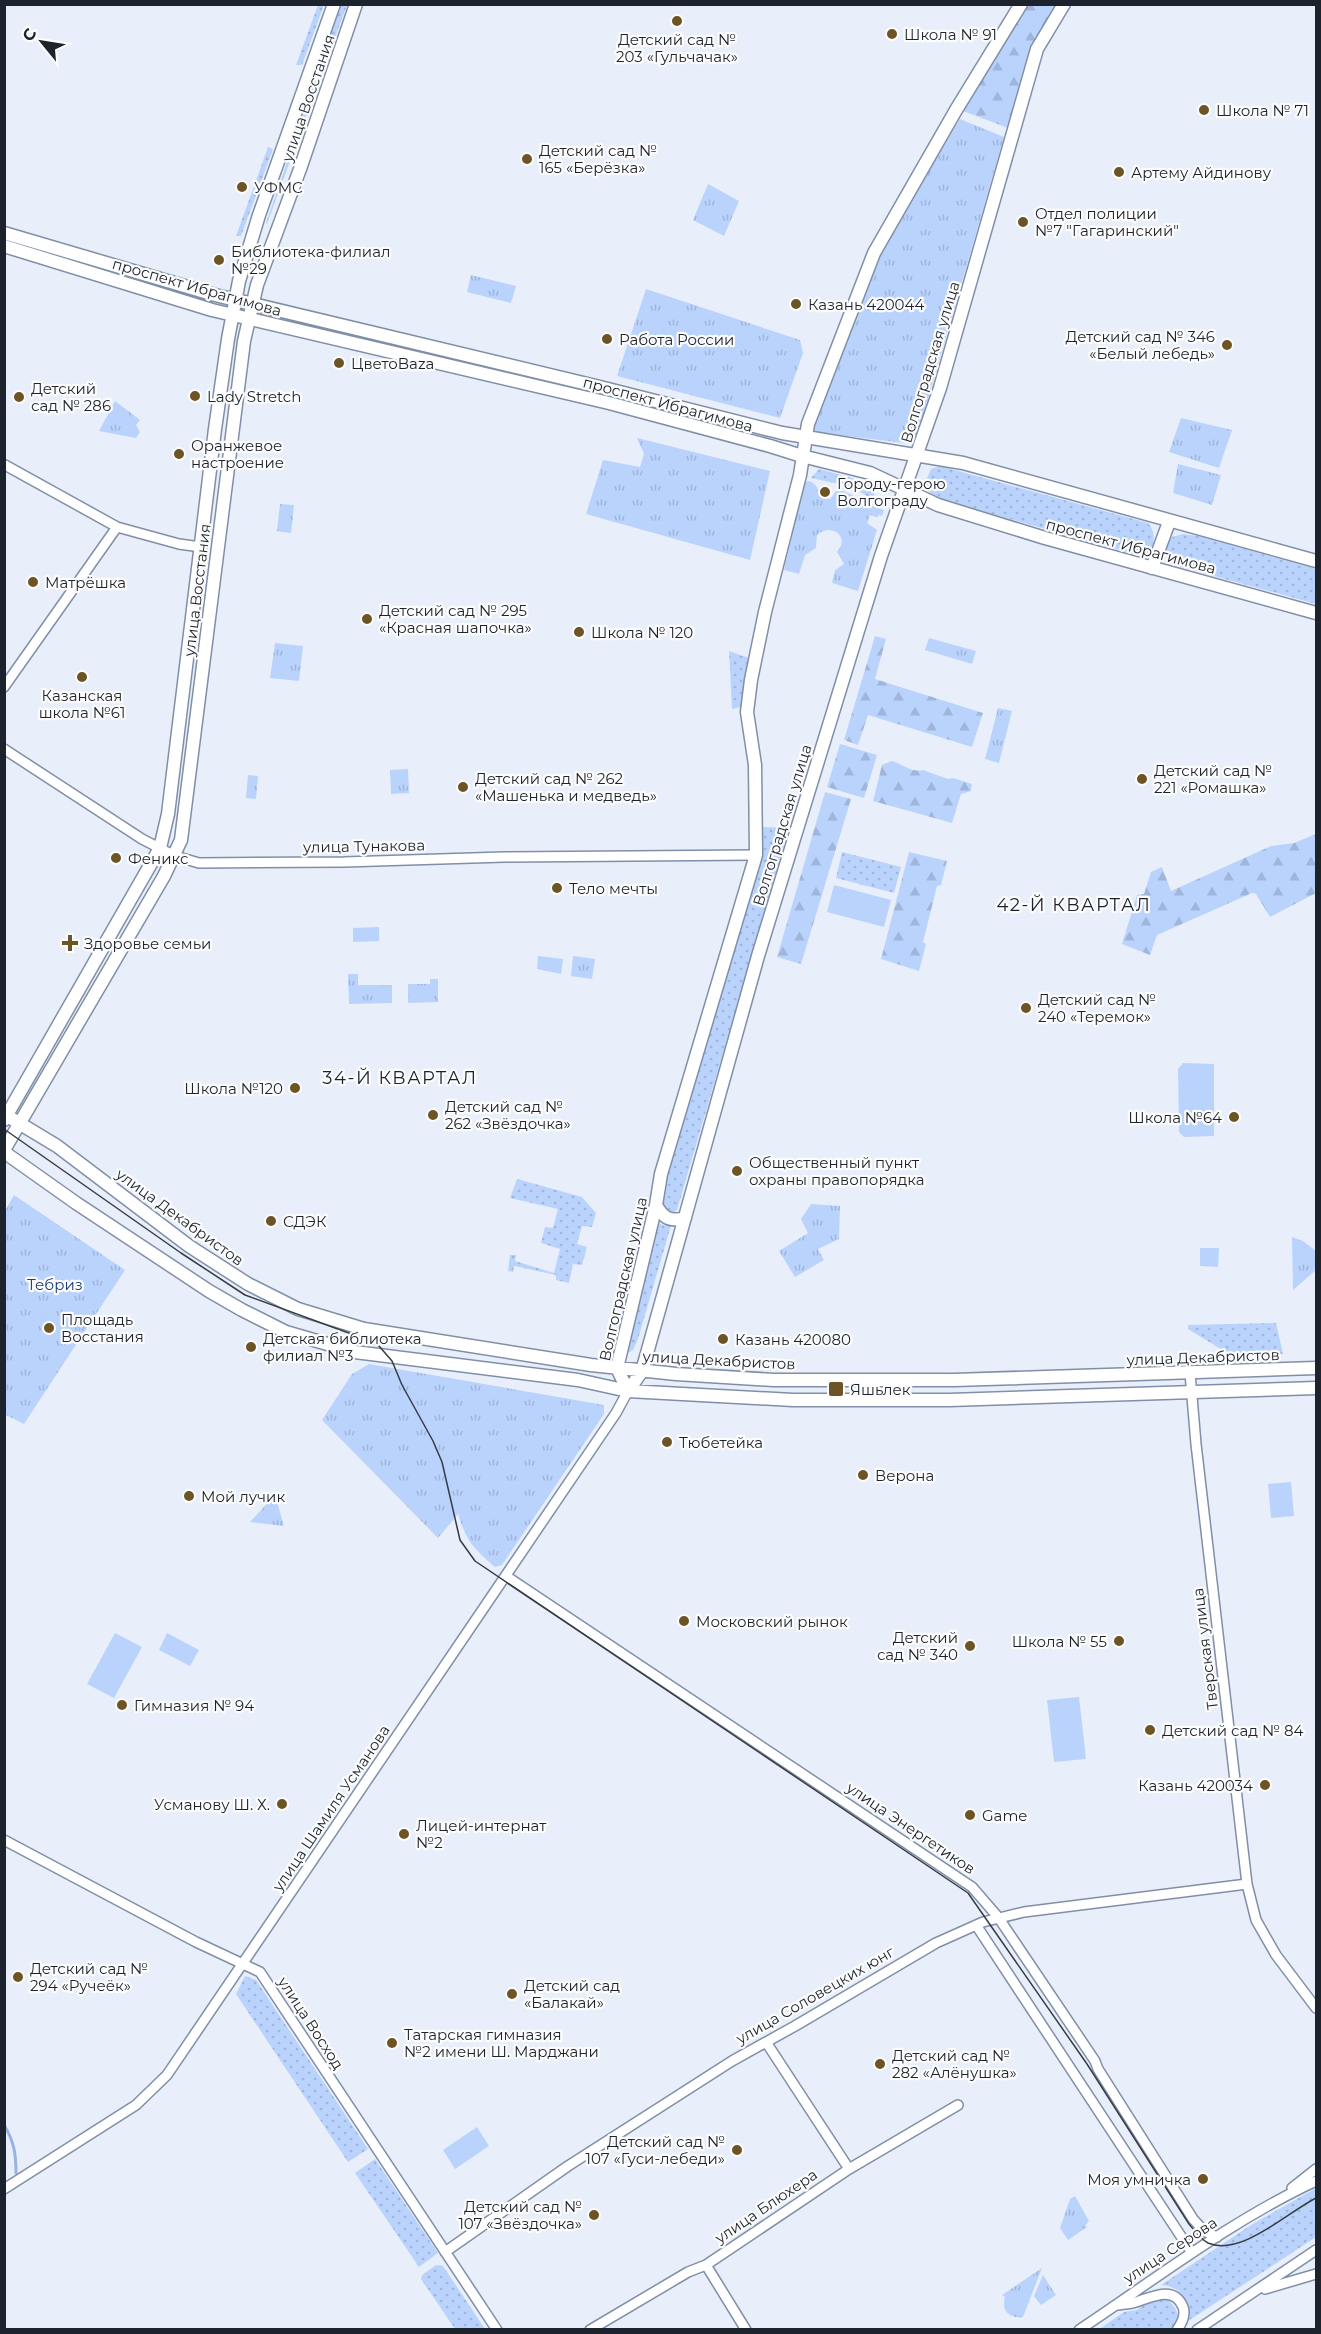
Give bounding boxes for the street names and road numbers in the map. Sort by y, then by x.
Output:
street label: улица Восстания [277,32,339,165]
street label: проспект Ибрагимова [110,254,284,320]
street label: Волгоградская улица [896,279,964,445]
street label: проспект Ибрагимова [581,372,755,436]
street label: проспект Ибрагимова [1044,514,1218,578]
street label: улица Восстания [179,523,215,658]
street label: Волгоградская улица [748,742,816,908]
street label: улица Тунакова [302,835,425,857]
street label: улица Декабристов [112,1164,248,1270]
street label: Волгоградская улица [595,1195,651,1363]
street label: улица Декабристов [1125,1345,1280,1369]
street label: улица Декабристов [641,1346,796,1373]
street label: Тверская улица [1188,1587,1222,1711]
street label: улица Шамиля Усманова [268,1721,394,1896]
street label: улица Энергетиков [842,1777,979,1878]
street label: улица Соловецких юнг [732,1941,898,2049]
street label: улица Восход [273,1972,348,2073]
street label: улица Блюхера [710,2165,821,2248]
street label: улица Серова [1119,2213,1221,2288]

